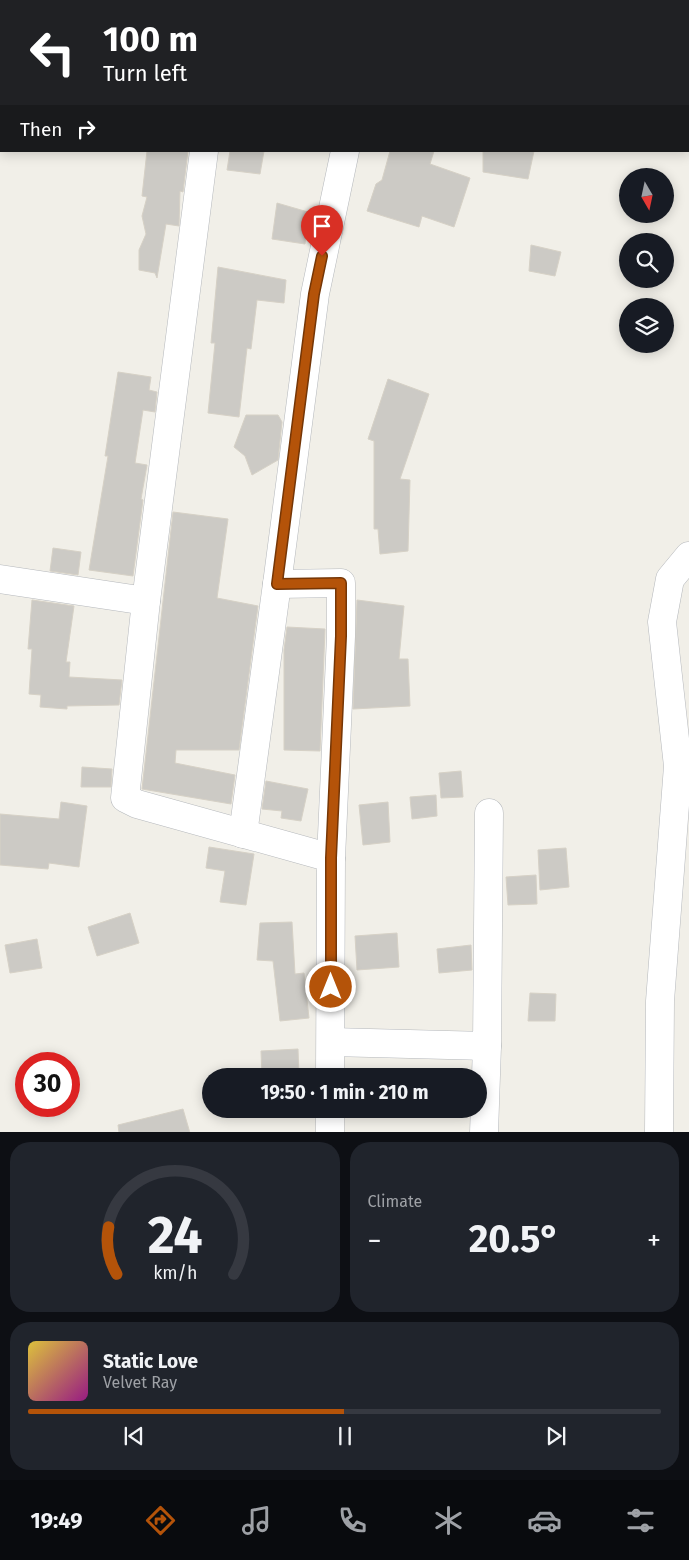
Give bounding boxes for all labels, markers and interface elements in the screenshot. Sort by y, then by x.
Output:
text: 100 m [103,18,198,60]
icon: left [20,20,85,85]
text: Turn left [103,60,187,87]
icon: right [72,115,100,143]
text: Then [20,118,62,141]
north arrow [619,168,674,222]
map controls [619,168,674,353]
pin [301,205,343,256]
icon: arrive [308,212,336,240]
button: search [619,233,674,288]
button: layers [619,298,674,353]
position arrow [304,960,356,1012]
speed limit sign: 30 [15,1052,80,1117]
text: 19:50 · 1 min · 210 m [260,1081,429,1104]
text: Climate [368,1192,422,1211]
text: 24 [147,1204,202,1267]
text: 20.5° [469,1216,560,1262]
text: − [368,1224,382,1257]
text: + [647,1224,661,1257]
text: km/h [153,1262,197,1284]
text: Static Love [103,1350,198,1373]
text: Velvet Ray [103,1373,177,1392]
icon: previous [120,1422,148,1450]
icon: pause [331,1422,359,1450]
icon: next [542,1422,570,1450]
icon: directions [143,1503,178,1538]
icon: music [239,1503,274,1538]
icon: phone [335,1503,370,1538]
icon: climate [431,1503,466,1538]
icon: car [527,1503,562,1538]
icon: filters [623,1503,658,1538]
text: 19:49 [30,1507,83,1534]

